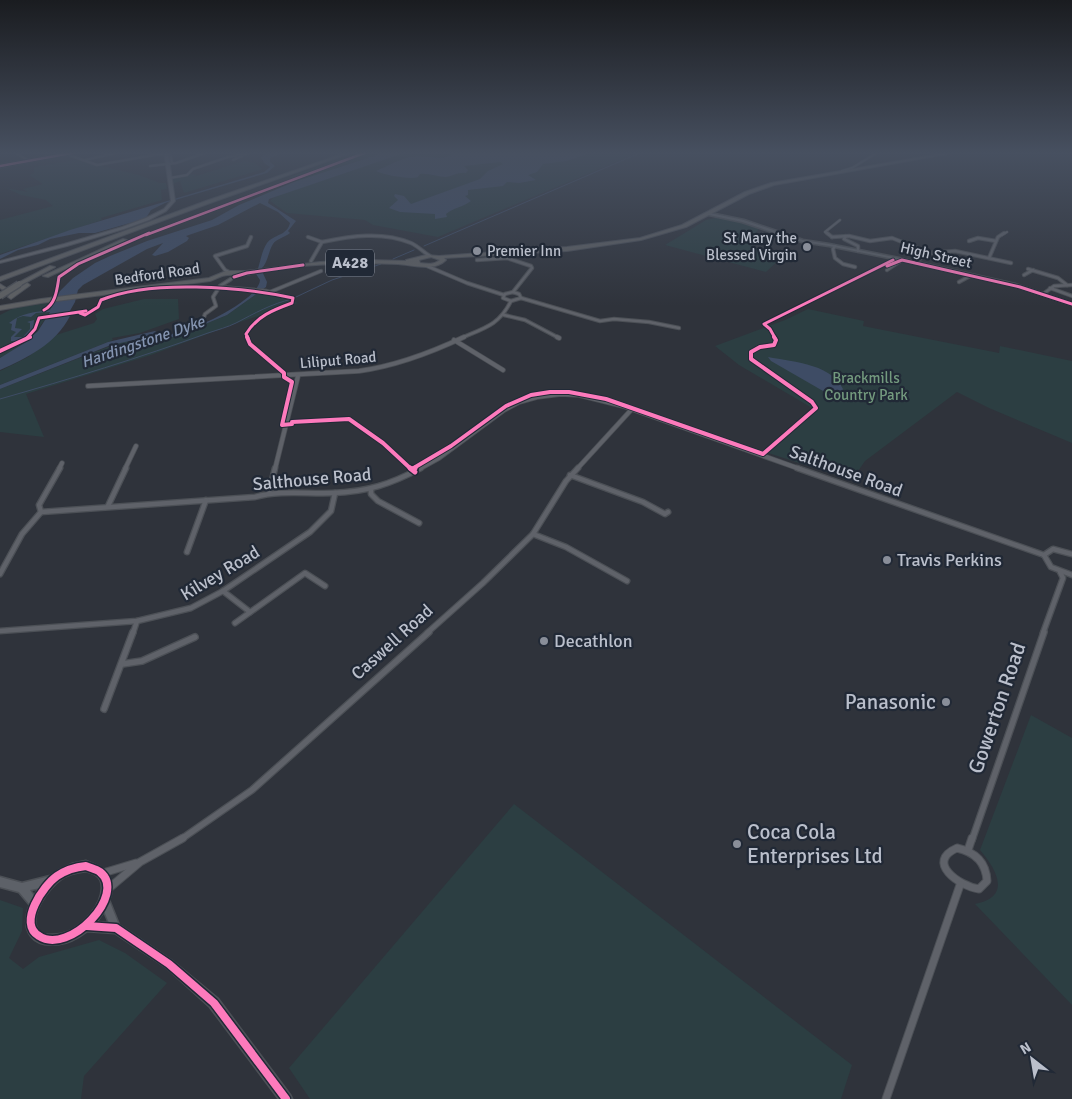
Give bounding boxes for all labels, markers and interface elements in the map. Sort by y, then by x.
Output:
place label: St Mary the Blessed Virgin [706,229,797,264]
street label: High Street [899,238,973,272]
marker: St Mary the Blessed Virgin [801,241,813,253]
place label: Premier Inn [487,242,561,260]
marker: Premier Inn [471,245,483,257]
road number: A428 [326,250,374,276]
street label: Bedford Road [113,259,201,289]
water label: Hardingstone Dyke [79,311,208,372]
street label: Liliput Road [299,348,377,372]
park label: Brackmills Country Park [824,369,908,404]
street label: Salthouse Road [786,440,906,502]
street label: Salthouse Road [252,463,372,495]
street label: Kilvey Road [176,541,264,605]
place label: Travis Perkins [897,549,1002,571]
marker: Travis Perkins [881,554,893,566]
street label: Caswell Road [347,600,437,684]
place label: Decathlon [554,630,632,652]
marker: Decathlon [538,635,550,647]
street label: Gowerton Road [962,639,1032,777]
place label: Panasonic [845,689,936,715]
marker: Panasonic [940,696,952,708]
place label: Coca Cola Enterprises Ltd [747,819,883,869]
marker: Coca Cola Enterprises Ltd [731,838,743,850]
north arrow [1007,1034,1057,1084]
text: N [1017,1038,1034,1058]

